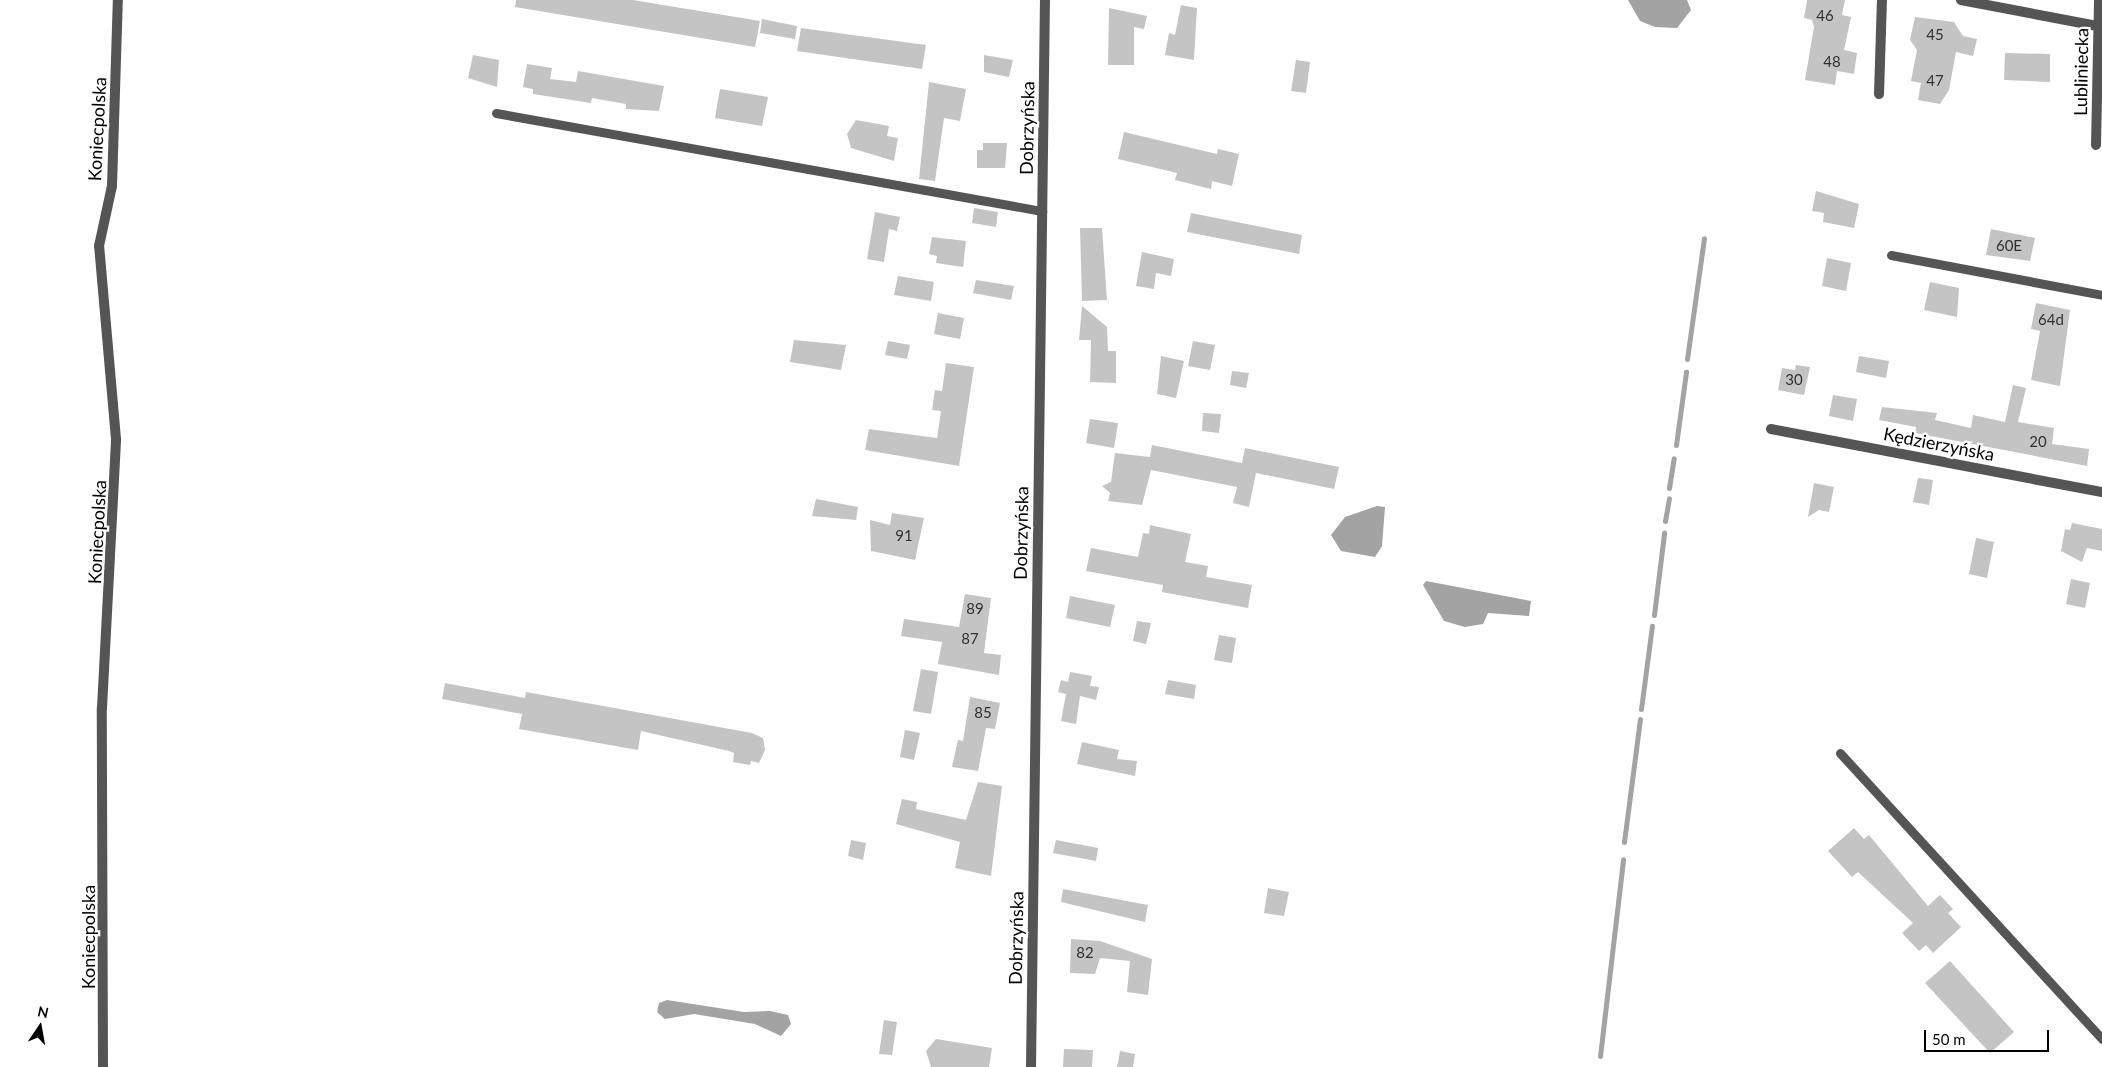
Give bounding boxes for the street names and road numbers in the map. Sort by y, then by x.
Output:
street label: Lubliniecka [2069,28,2093,116]
street label: Koniecpolska [83,76,111,182]
street label: Dobrzyńska [1015,81,1039,175]
street label: Kędzierzyńska [1882,423,1996,465]
street label: Koniecpolska [83,479,111,585]
street label: Dobrzyńska [1009,486,1033,580]
street label: Koniecpolska [77,885,99,989]
street label: Dobrzyńska [1004,891,1028,985]

